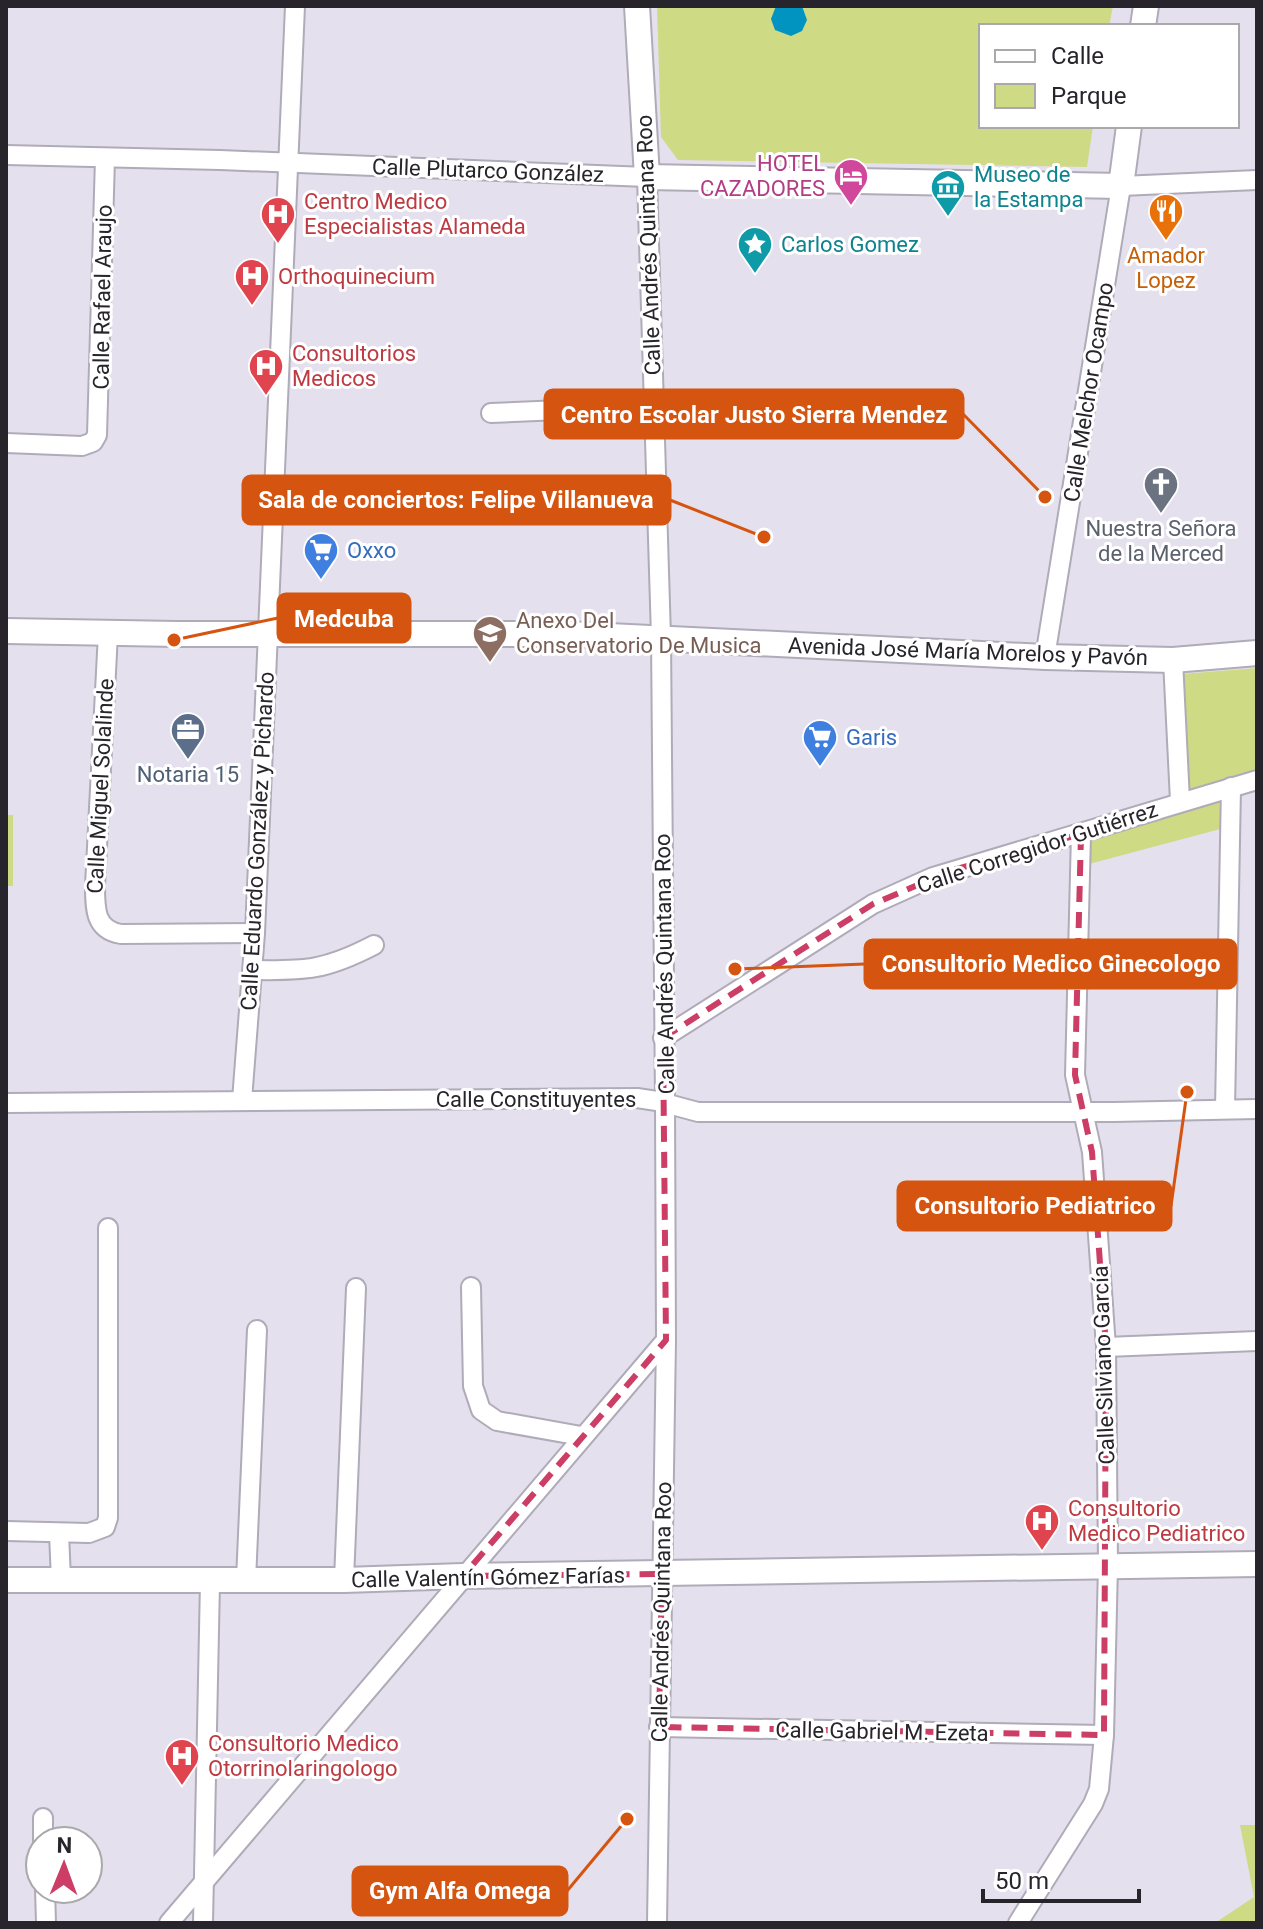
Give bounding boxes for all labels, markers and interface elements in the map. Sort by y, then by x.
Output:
legend [979,24,1239,128]
text: Calle [1051,42,1104,70]
text: Parque [1051,82,1127,110]
street label: Calle Andrés Quintana Roo [631,114,666,376]
place label: HOTEL CAZADORES [700,151,825,201]
street label: Calle Plutarco González [372,154,604,187]
hotel icon: HOTEL CAZADORES [832,157,870,207]
place label: Museo de la Estampa [974,162,1083,212]
museum icon: Museo de la Estampa [929,168,967,218]
place label: Centro Medico Especialistas Alameda [304,189,526,239]
restaurant icon: Amador Lopez [1147,192,1185,242]
hospital icon: Centro Medico Especialistas Alameda [259,195,297,245]
street label: Calle Rafael Araujo [88,204,117,390]
place icon: Carlos Gomez [736,225,774,275]
place label: Carlos Gomez [781,232,919,257]
place label: Amador Lopez [1127,243,1206,293]
hospital icon: Orthoquinecium [233,257,271,307]
place label: Orthoquinecium [278,264,435,289]
street label: Calle Melchor Ocampo [1059,280,1118,504]
place label: Consultorios Medicos [292,341,416,391]
hospital icon: Consultorios Medicos [247,347,285,397]
callout: Centro Escolar Justo Sierra Mendez [545,390,963,438]
text: Centro Escolar Justo Sierra Mendez [561,401,947,429]
church icon: Nuestra Señora de la Merced [1142,465,1180,515]
callout: Sala de conciertos: Felipe Villanueva [243,476,670,524]
text: Sala de conciertos: Felipe Villanueva [258,486,654,514]
place label: Nuestra Señora de la Merced [1086,516,1236,566]
supermarket icon: Oxxo [302,531,340,581]
place label: Oxxo [347,538,396,563]
callout: Medcuba [278,594,410,642]
text: Medcuba [294,605,394,633]
place label: Anexo Del Conservatorio De Musica [516,608,762,658]
school or university icon: Anexo Del Conservatorio De Musica [471,614,509,664]
street label: Avenida José María Morelos y Pavón [788,633,1148,670]
street label: Calle Eduardo González y Pichardo [236,671,279,1011]
street label: Calle Miguel Solalinde [82,678,119,894]
office icon: Notaria 15 [169,711,207,761]
supermarket icon: Garis [801,718,839,768]
place label: Garis [846,725,897,750]
place label: Notaria 15 [137,762,239,787]
street label: Calle Corregidor Gutiérrez [914,797,1161,898]
street label: Calle Andrés Quintana Roo [650,833,679,1095]
callout: Consultorio Medico Ginecologo [865,940,1236,988]
text: Consultorio Medico Ginecologo [881,950,1221,978]
street label: Calle Constituyentes [436,1087,636,1112]
callout: Consultorio Pediatrico [898,1182,1171,1230]
text: Consultorio Pediatrico [914,1192,1156,1220]
street label: Calle Silviano García [1088,1265,1119,1465]
street label: Calle Andrés Quintana Roo [647,1481,676,1743]
place label: Consultorio Medico Pediatrico [1068,1496,1245,1546]
hospital icon: Consultorio Medico Pediatrico [1023,1502,1061,1552]
street label: Calle Valentín Gómez Farías [351,1563,625,1592]
street label: Calle Gabriel M. Ezeta [775,1717,989,1746]
place label: Consultorio Medico Otorrinolaringologo [208,1731,399,1781]
hospital icon: Consultorio Medico Otorrinolaringologo [163,1737,201,1787]
north arrow [24,1825,104,1905]
text: N [56,1833,72,1858]
scale bar [983,1853,1139,1903]
callout: Gym Alfa Omega [353,1867,567,1915]
text: 50 m [995,1867,1049,1895]
text: Gym Alfa Omega [369,1877,551,1905]

